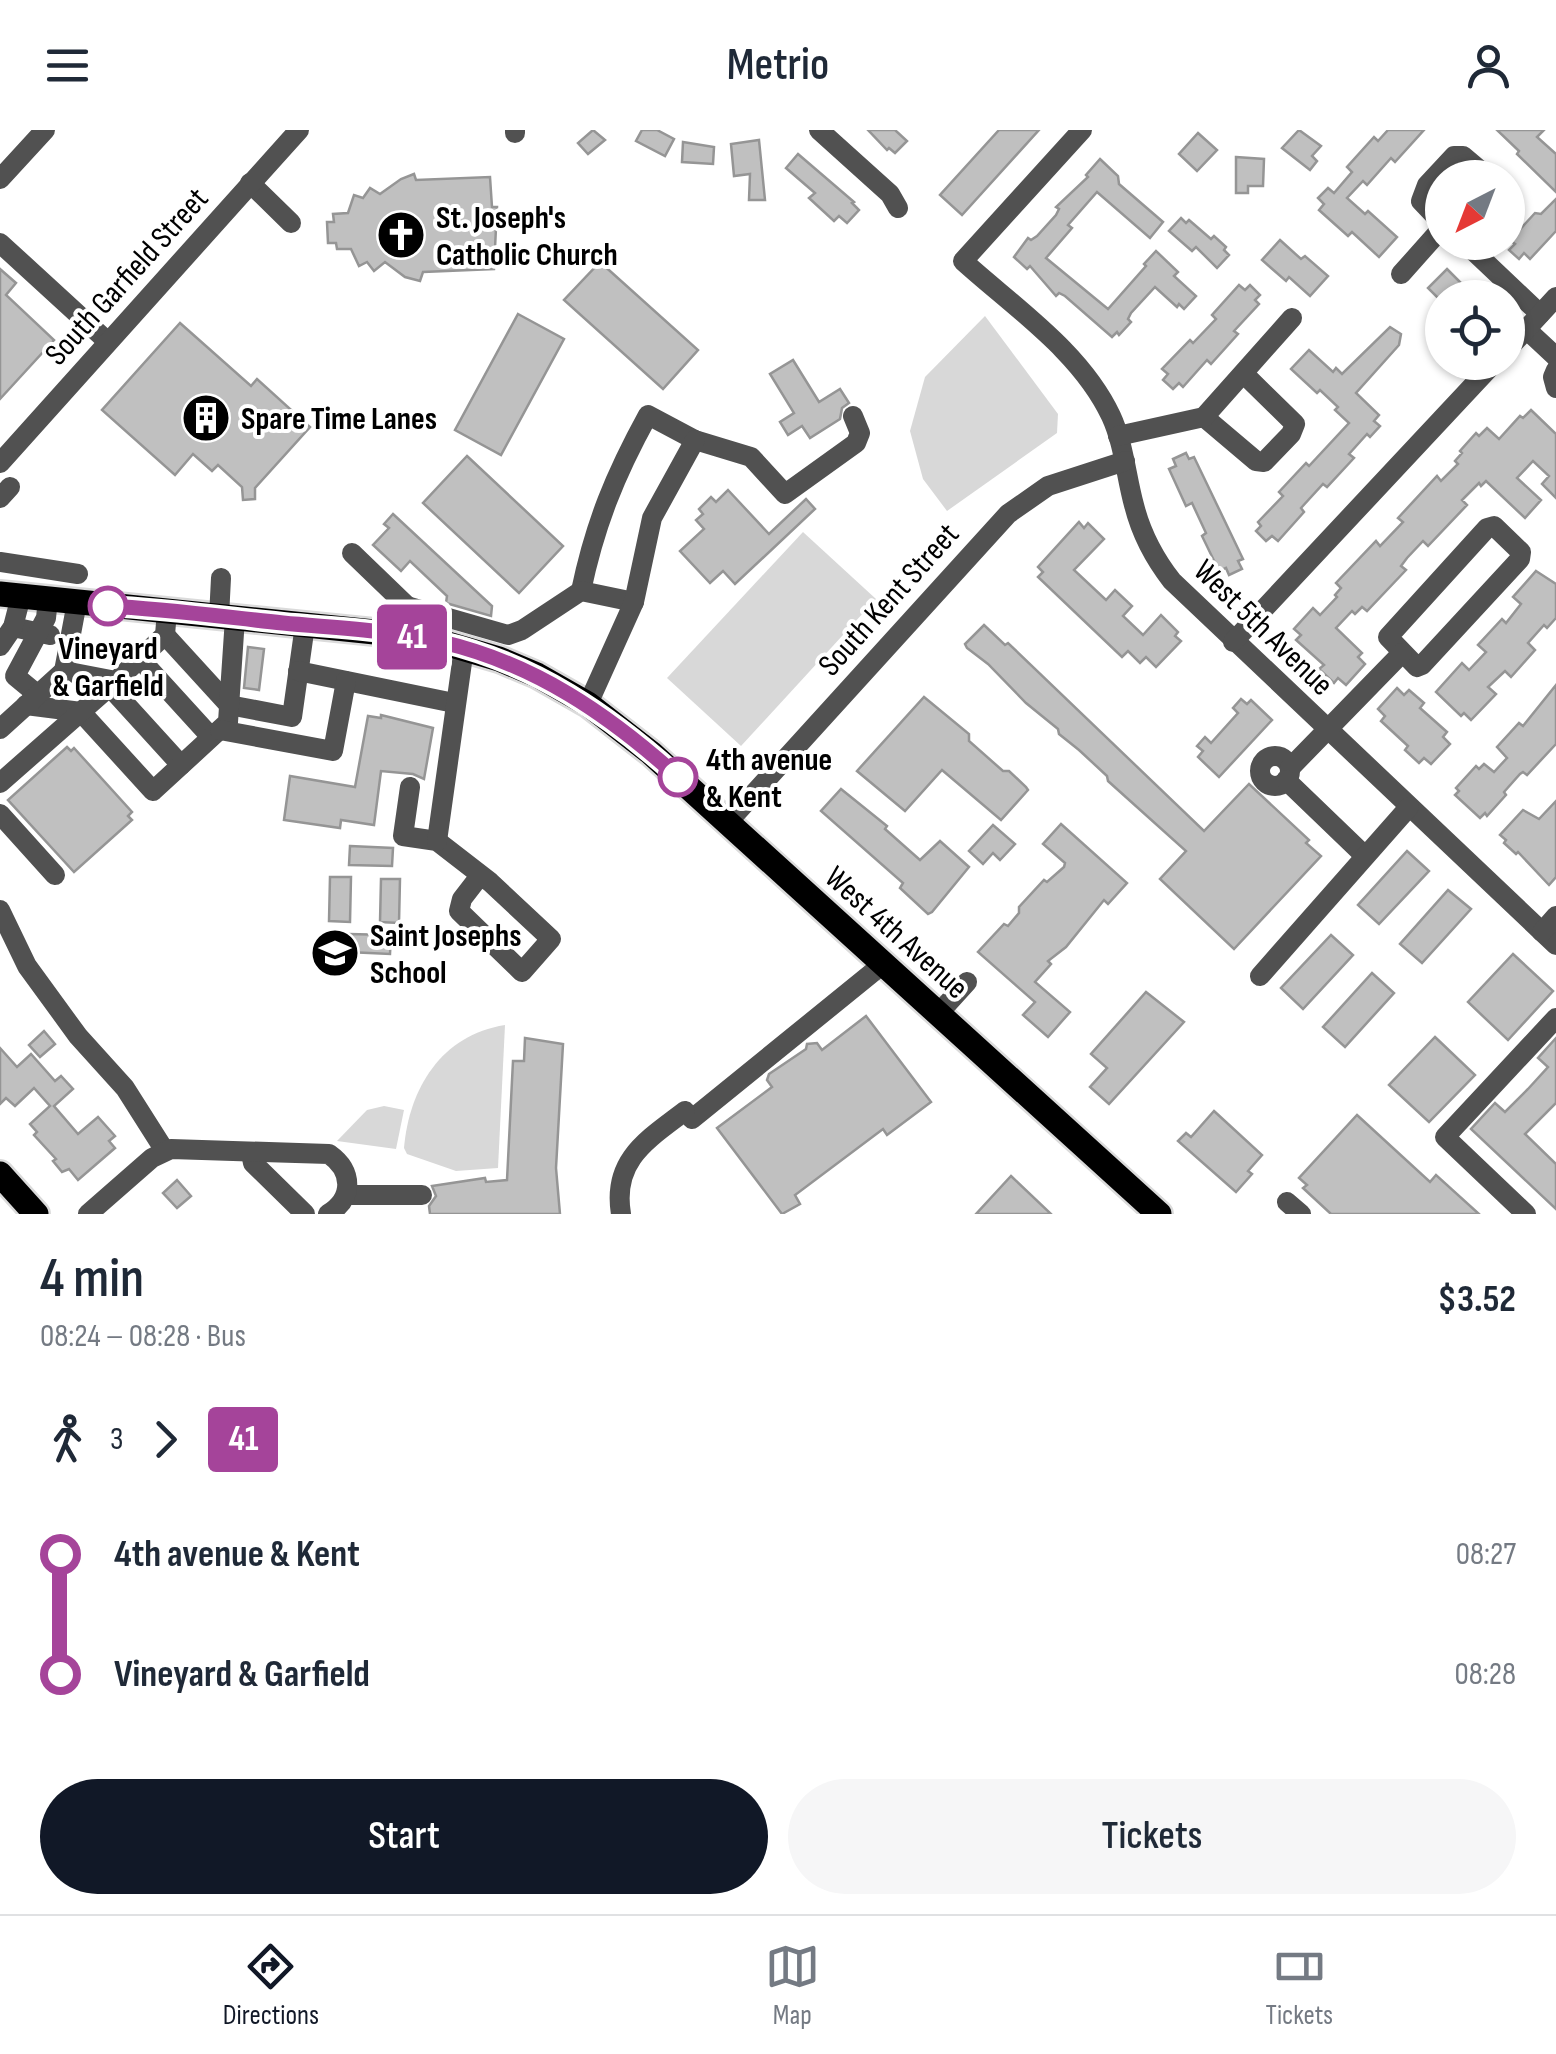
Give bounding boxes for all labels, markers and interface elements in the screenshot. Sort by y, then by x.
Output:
icon: menu [40,38,95,93]
text: Metrio [727,38,829,93]
icon: person [1461,38,1516,93]
north arrow [1425,160,1525,260]
map controls [1425,160,1525,380]
street label: South Garfield Street [37,180,217,374]
place label: St. Joseph's Catholic Church [436,199,618,275]
church icon: St. Joseph's Catholic Church [375,209,427,261]
button: locate [1425,280,1525,380]
building icon: Spare Time Lanes [180,392,232,444]
place label: Spare Time Lanes [241,400,437,439]
street label: South Kent Street [810,516,968,684]
street label: West 5th Avenue [1185,552,1341,704]
marker: Vineyard & Garfield [89,587,127,625]
line badge: 41 [367,604,457,670]
text: 41 [397,616,427,659]
place label: Vineyard & Garfield [52,630,164,706]
place label: 4th avenue & Kent [706,741,832,817]
marker: 4th avenue & Kent [659,758,697,796]
street label: West 4th Avenue [816,859,976,1008]
place label: Saint Josephs School [370,917,521,993]
school or university icon: Saint Josephs School [309,927,361,979]
text: 4 min [40,1246,144,1313]
text: $3.52 [1438,1277,1516,1322]
text: 08:24 – 08:28 · Bus [40,1317,246,1356]
icon: walk [40,1412,95,1467]
icon: forward [138,1412,193,1467]
text: 41 [228,1418,258,1461]
text: 3 [110,1420,123,1459]
text: 4th avenue & Kent [114,1532,360,1577]
text: 08:27 [1456,1535,1516,1574]
text: Vineyard & Garfield [114,1652,370,1697]
text: 08:28 [1454,1655,1516,1694]
button: Start [40,1779,768,1894]
button: Tickets [788,1779,1516,1894]
tab: Directions [223,1939,319,2032]
tab: Map [765,1939,820,2032]
tab: Tickets [1266,1939,1333,2032]

